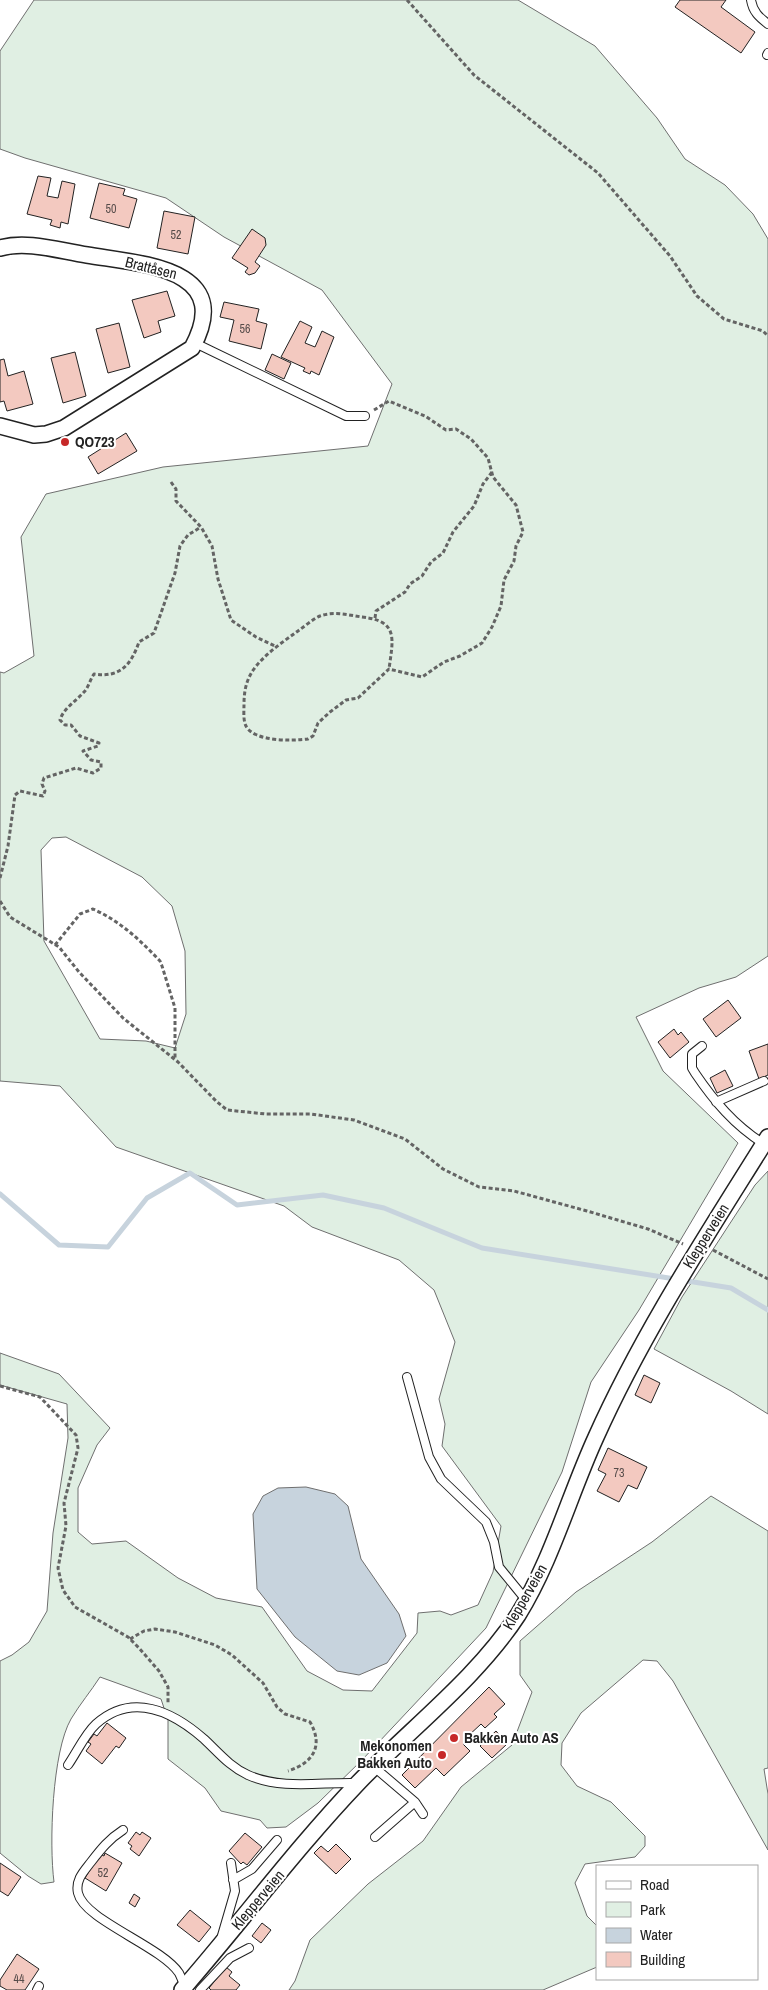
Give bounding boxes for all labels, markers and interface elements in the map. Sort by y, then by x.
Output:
house number: 50 [106,201,116,217]
house number: 52 [171,227,181,243]
street label: Brattåsen [123,251,179,284]
house number: 56 [240,321,250,337]
place label: QO723 [75,431,115,452]
marker: QO723 [59,436,71,448]
street label: Klepperveien [677,1199,734,1272]
house number: 73 [614,1465,624,1481]
street label: Klepperveien [497,1560,552,1633]
place label: Bakken Auto AS [464,1727,559,1748]
marker: Bakken Auto AS [448,1732,460,1744]
place label: Mekonomen Bakken Auto [357,1735,432,1773]
marker: Mekonomen Bakken Auto [436,1749,448,1761]
house number: 52 [98,1865,108,1881]
street label: Klepperveien [226,1865,289,1934]
legend [596,1865,758,1980]
text: Road [640,1874,669,1895]
text: Park [640,1899,666,1920]
text: Water [640,1924,672,1945]
text: Building [640,1949,685,1970]
house number: 44 [14,1971,25,1987]

